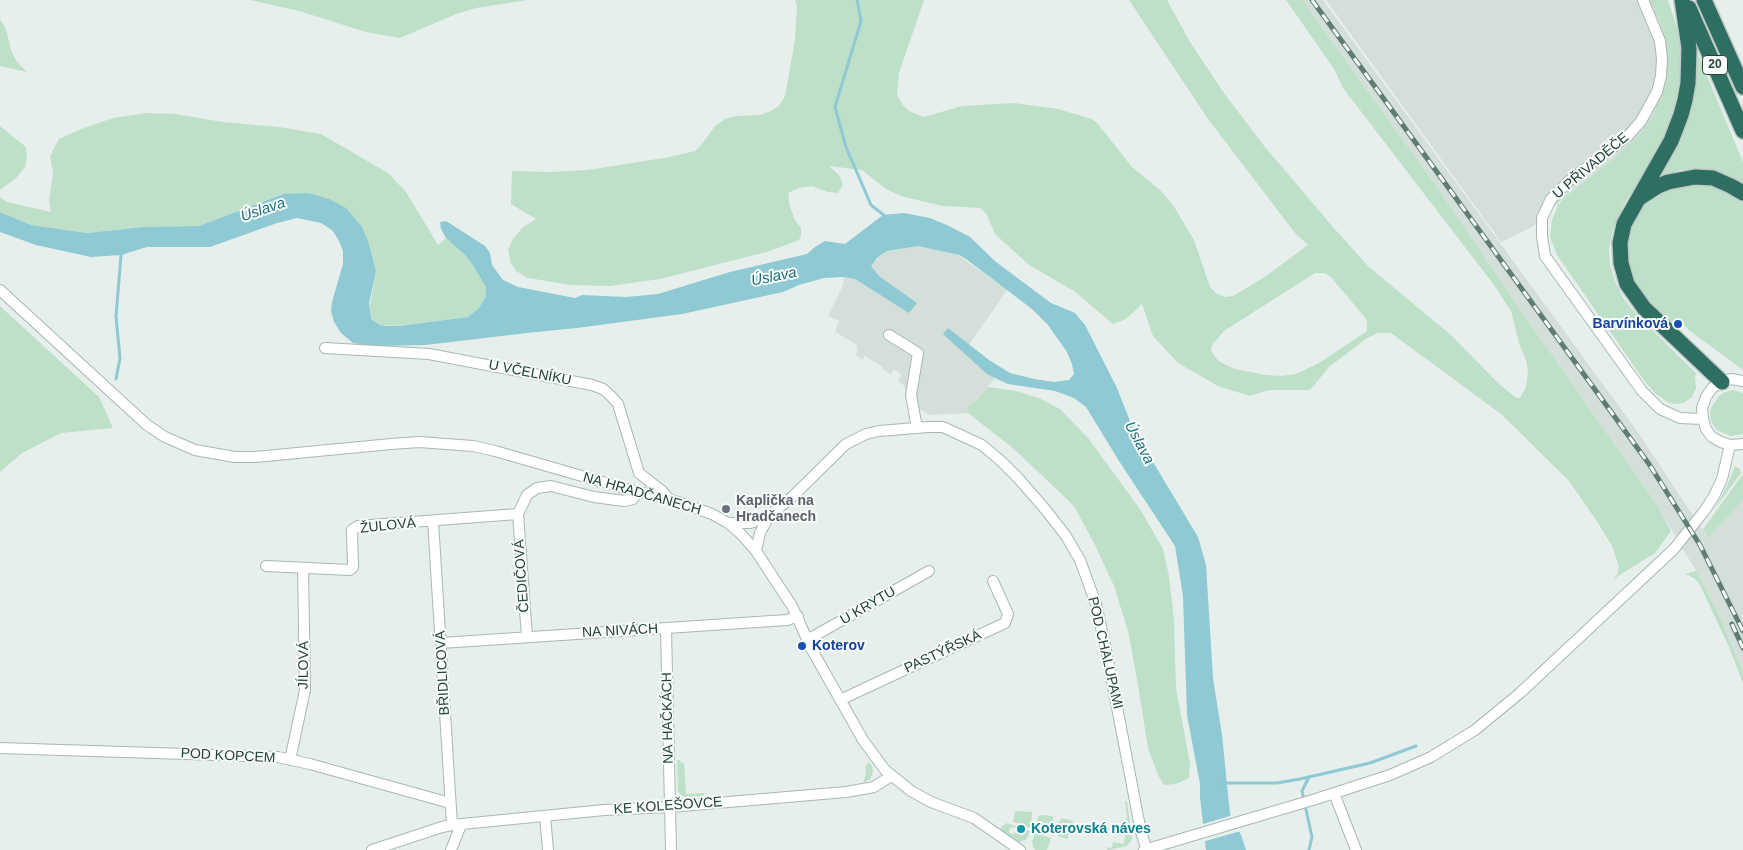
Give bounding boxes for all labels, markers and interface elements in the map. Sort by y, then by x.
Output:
road number: 20 [1702,56,1728,74]
street label: U PŘIVADĚČE [1550,129,1632,203]
water label: Úslava [238,194,288,226]
water label: Úslava [750,264,798,290]
place label: Barvínková [1593,316,1668,332]
marker: Barvínková [1672,318,1684,330]
street label: U VČELNÍKU [487,357,573,389]
water label: Úslava [1120,419,1158,467]
street label: NA HRADČANECH [581,469,703,519]
place label: Kaplička na Hradčanech [736,493,816,526]
marker: Kaplička na Hradčanech [720,503,732,515]
street label: ŽULOVÁ [359,515,417,537]
street label: ČEDIČOVÁ [511,539,533,613]
street label: U KRYTU [837,583,899,629]
street label: POD CHALUPAMI [1084,595,1126,711]
street label: NA NIVÁCH [581,621,659,641]
street label: PASTÝŘSKÁ [902,627,984,677]
street label: BŘIDLICOVÁ [432,630,454,716]
place label: Koterov [812,638,865,654]
marker: Koterov [796,640,808,652]
street label: JÍLOVÁ [295,641,313,689]
street label: NA HAČKÁCH [659,672,677,764]
street label: POD KOPCEM [180,745,276,767]
street label: KE KOLEŠOVCE [613,794,723,818]
place label: Koterovská náves [1031,821,1151,837]
marker: Koterovská náves [1015,823,1027,835]

